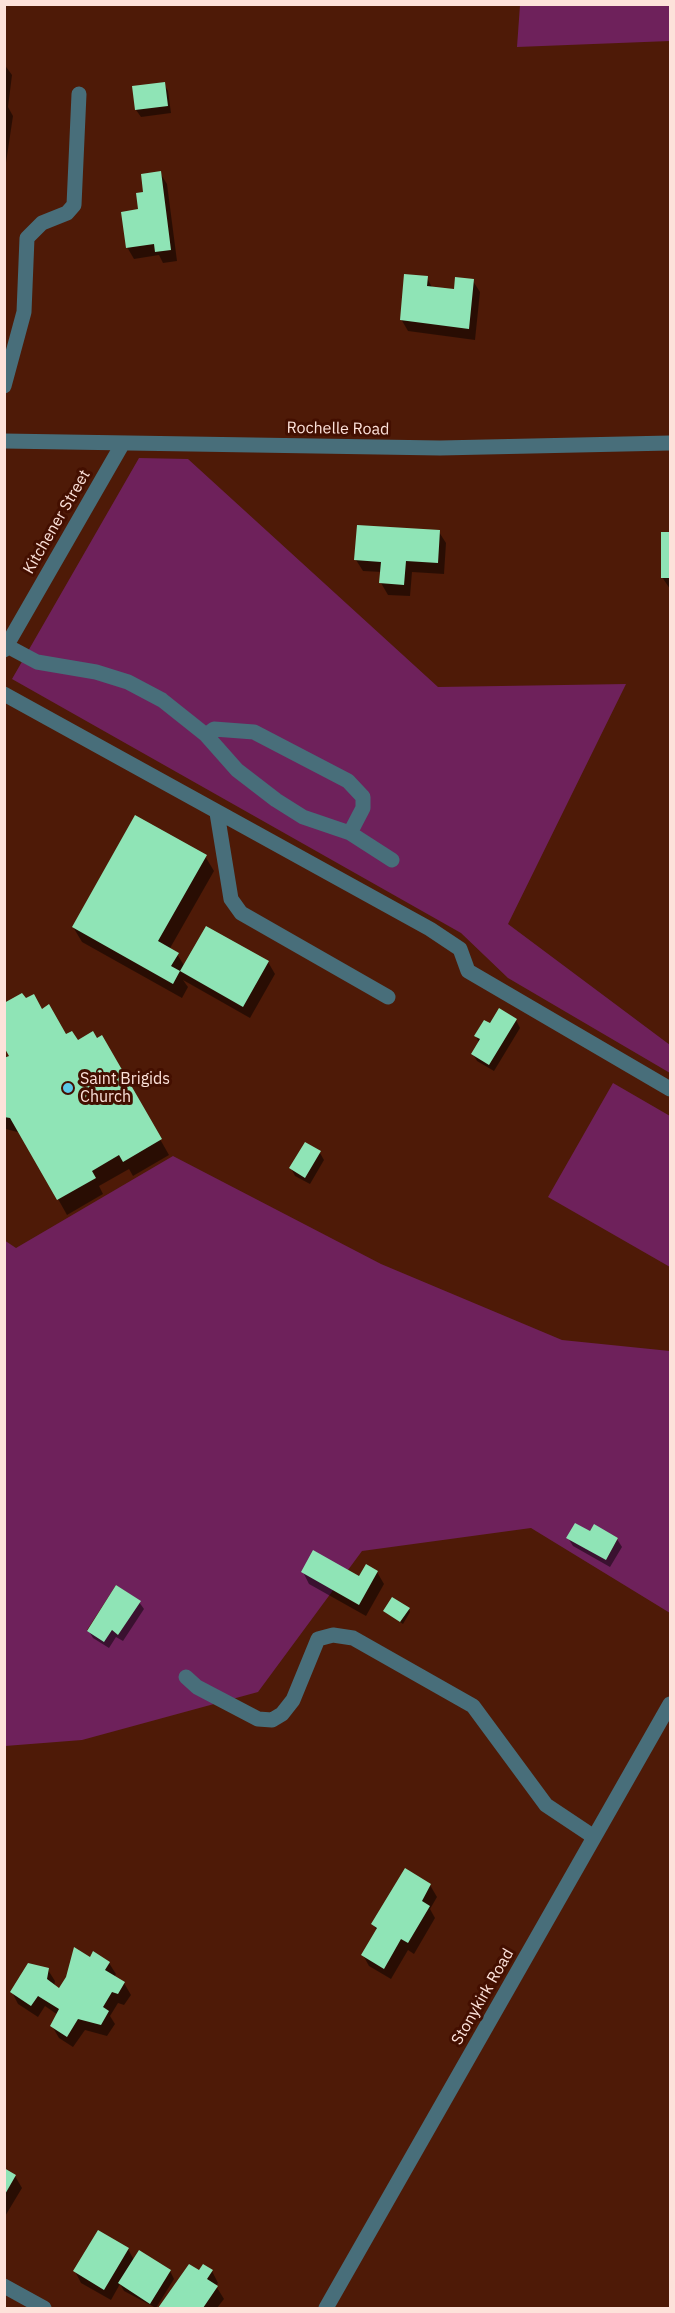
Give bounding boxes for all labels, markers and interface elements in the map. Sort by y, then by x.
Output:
street label: Rochelle Road [286,419,390,439]
street label: Kitchener Street [19,467,95,577]
place label: Saint Brigids Church [80,1069,170,1107]
marker: Saint Brigids Church [61,1081,75,1095]
street label: Stonykirk Road [448,1945,518,2049]

